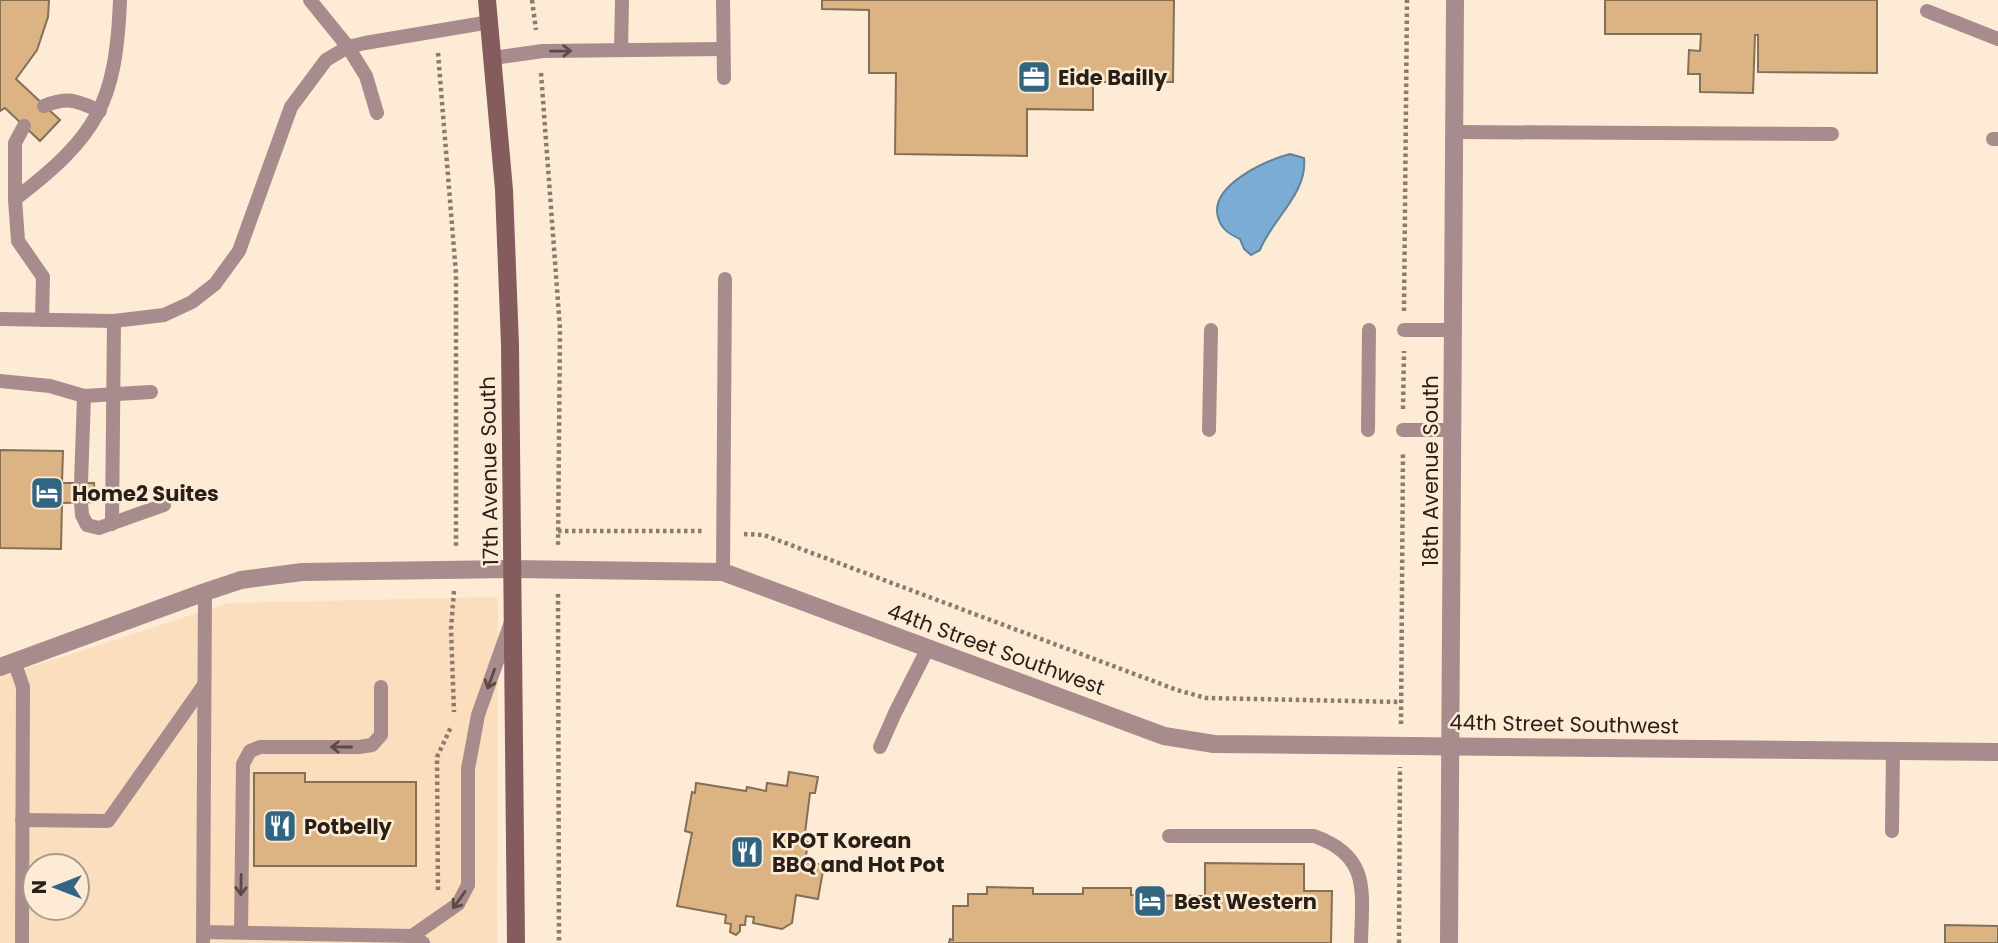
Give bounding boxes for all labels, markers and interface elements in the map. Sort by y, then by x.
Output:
one-way arrow [549,44,572,57]
office icon: Eide Bailly [1015,58,1053,96]
place label: Eide Bailly [1058,63,1168,92]
street label: 18th Avenue South [1416,375,1445,567]
street label: 17th Avenue South [473,376,505,566]
hotel icon: Home2 Suites [28,474,66,512]
place label: Home2 Suites [72,479,219,508]
street label: 44th Street Southwest [883,596,1109,702]
one-way arrow [483,667,496,689]
street label: 44th Street Southwest [1449,708,1679,740]
one-way arrow [330,740,353,754]
restaurant icon: Potbelly [261,807,299,845]
place label: Potbelly [304,812,393,841]
place label: KPOT Korean BBQ and Hot Pot [772,826,945,879]
restaurant icon: KPOT Korean BBQ and Hot Pot [728,833,766,871]
north arrow [21,852,91,922]
one-way arrow [235,873,248,896]
text: N [26,880,53,894]
hotel icon: Best Western [1131,882,1169,920]
place label: Best Western [1174,887,1317,916]
one-way arrow [451,890,466,909]

